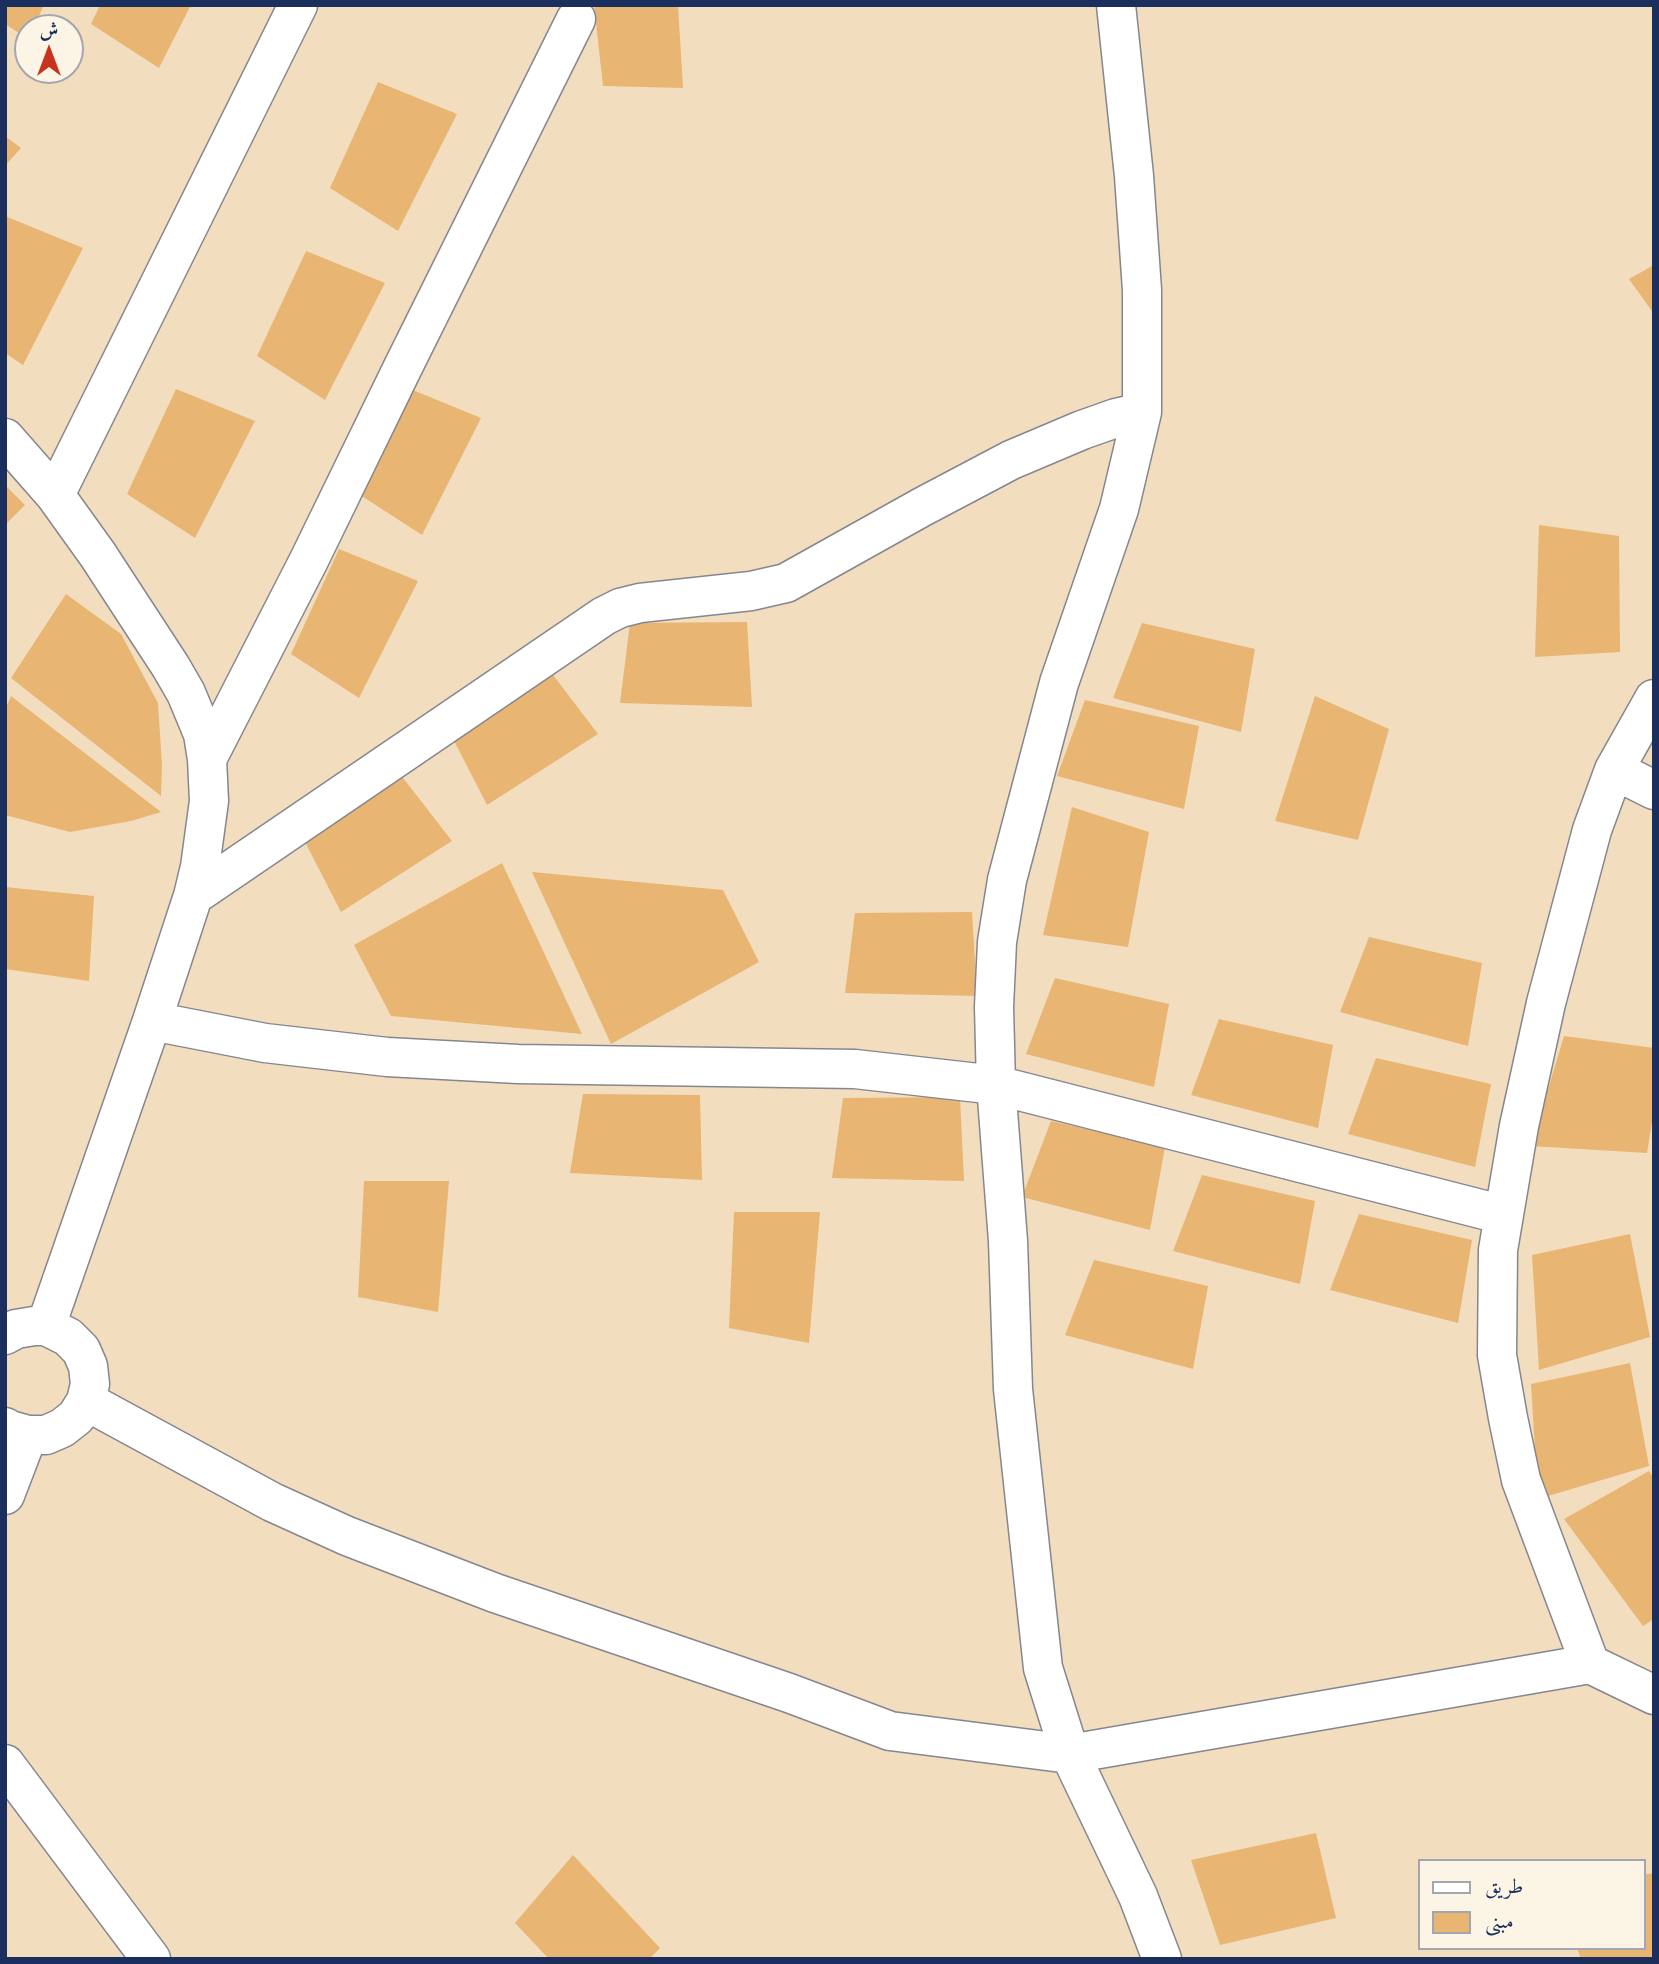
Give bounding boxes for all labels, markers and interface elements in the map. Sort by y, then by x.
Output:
north arrow [14,14,84,84]
text: ش [40,19,58,41]
legend [1418,1859,1645,1950]
text: طريق [1485,1874,1523,1898]
text: مبنى [1485,1909,1514,1933]

